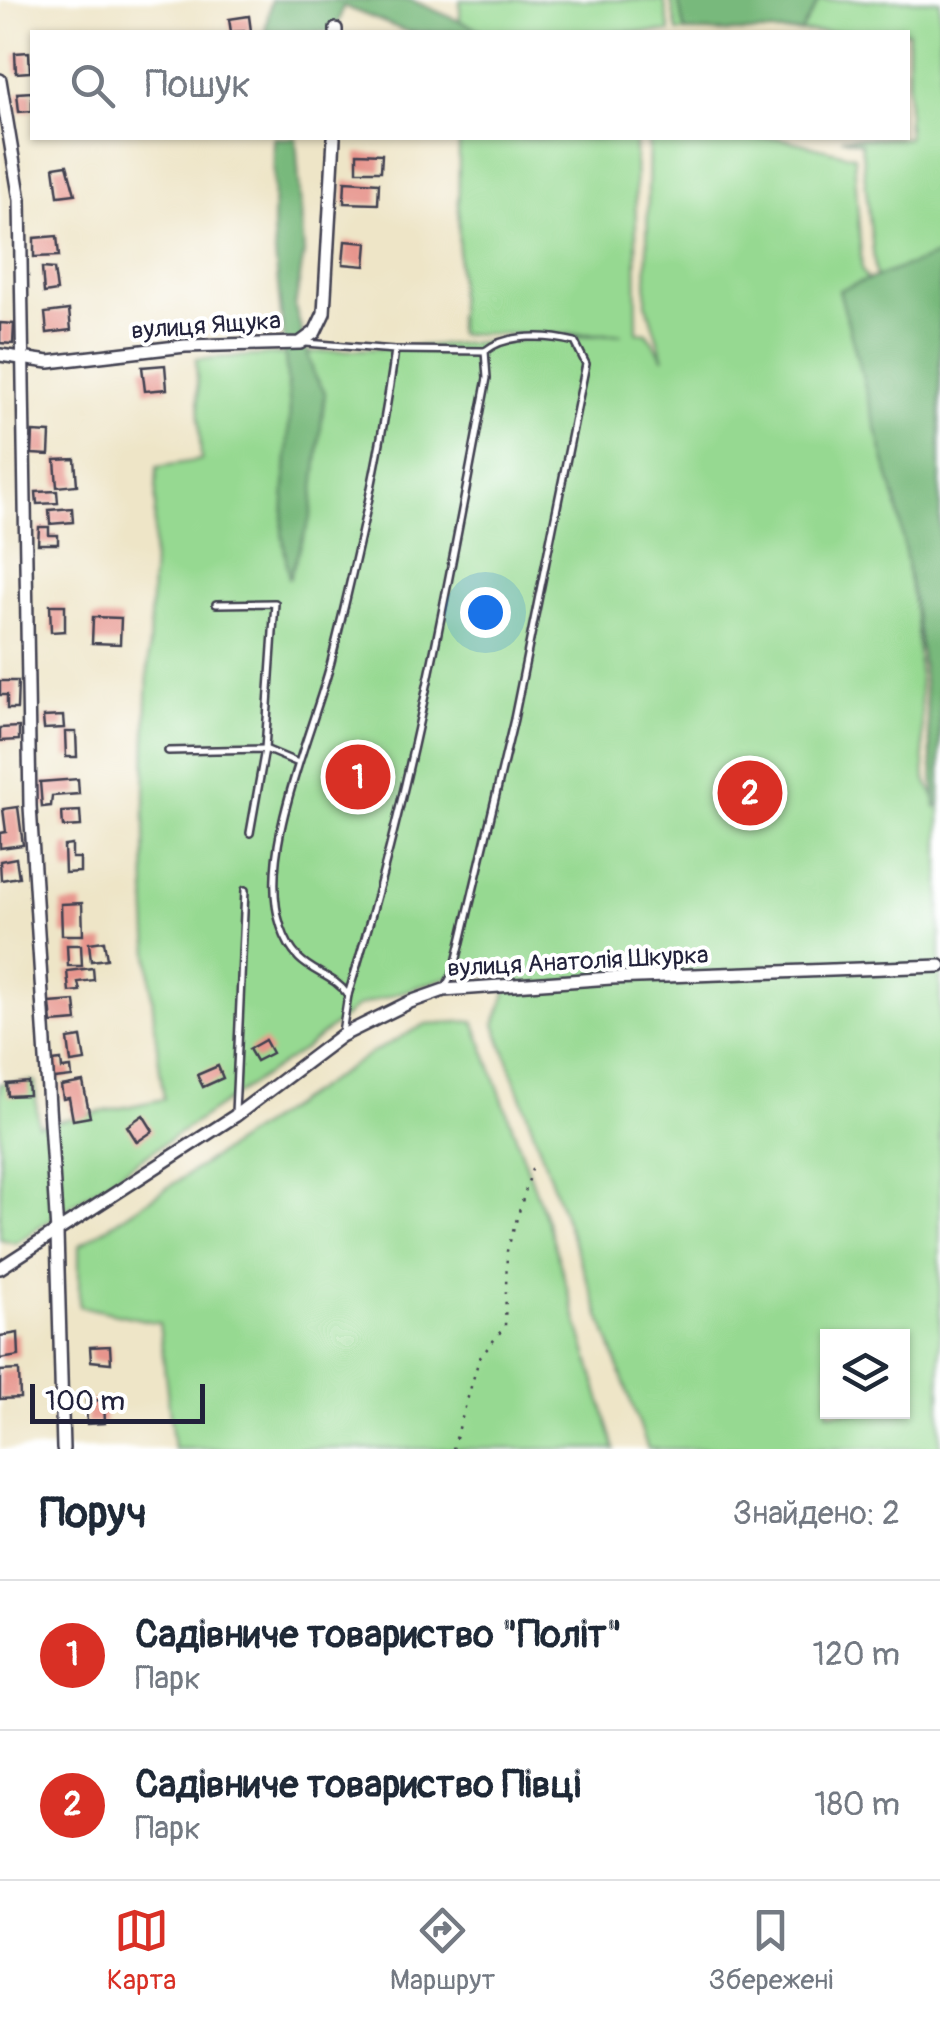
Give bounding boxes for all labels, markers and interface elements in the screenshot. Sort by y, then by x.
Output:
search box [30,30,910,140]
icon: search [65,58,120,113]
text: Пошук [145,61,251,109]
street label: вулиця Ящука [130,305,282,347]
your location [460,587,511,638]
pin: 1 [326,740,390,814]
pin: 2 [718,756,782,830]
street label: вулиця Анатолія Шкурка [447,940,709,984]
map controls [820,1329,910,1419]
button: layers [820,1329,910,1419]
scale bar [30,1379,205,1424]
text: 100 m [45,1384,125,1419]
text: Поруч [40,1488,147,1540]
text: Знайдено: 2 [733,1494,900,1534]
text: Садівниче товариство "Політ" [135,1611,622,1659]
text: 1 [66,1635,79,1675]
text: 120 m [812,1635,900,1675]
text: Парк [135,1659,201,1699]
text: Садівниче товариство Півці [135,1761,581,1809]
text: 2 [64,1785,81,1825]
text: 180 m [814,1785,900,1825]
text: Парк [135,1809,201,1849]
tab: Карта [107,1903,176,1998]
tab: Маршрут [390,1903,495,1998]
tab: Збережені [709,1903,833,1998]

